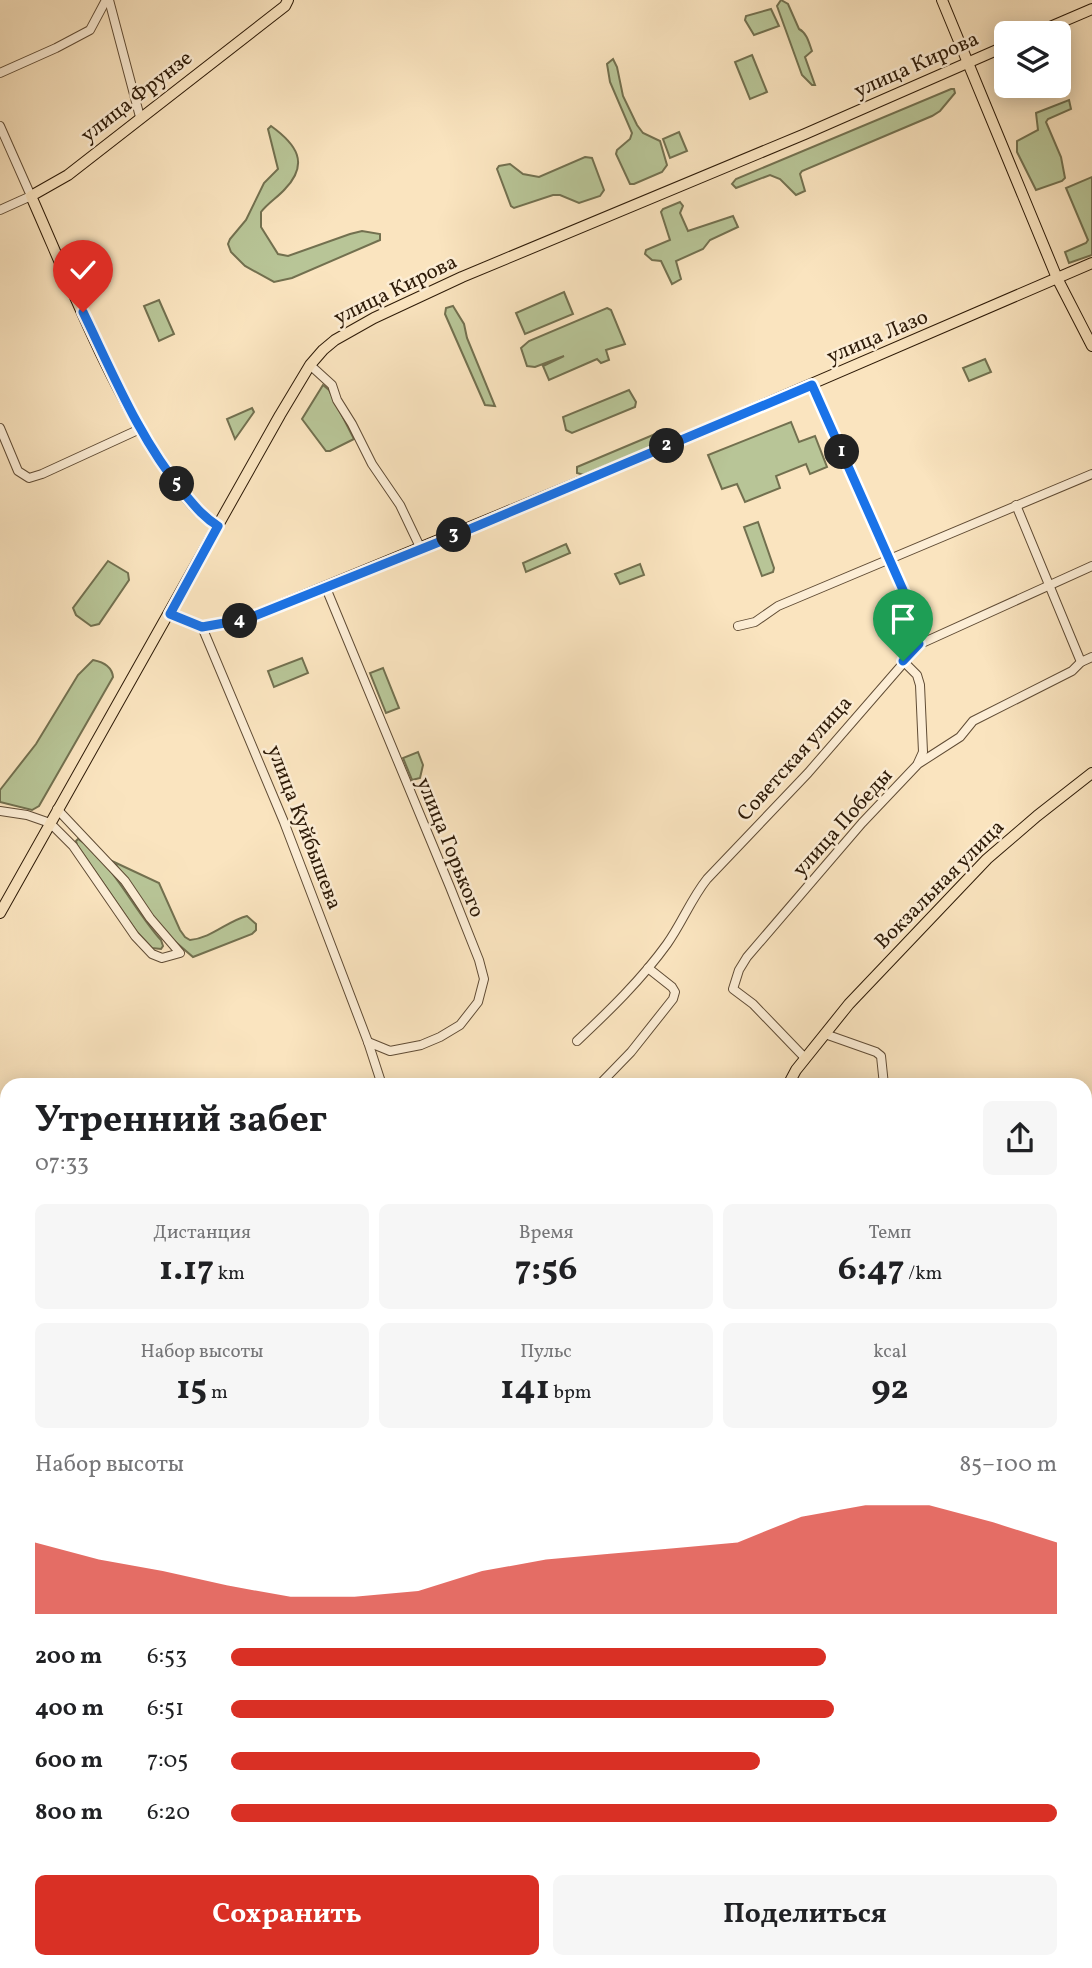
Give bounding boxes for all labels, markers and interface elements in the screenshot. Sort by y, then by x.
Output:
map controls [994,21,1071,98]
button: layers [994,21,1071,98]
street label: улица Кирова [849,25,984,106]
street label: улица Фрунзе [75,44,199,150]
pin [53,240,113,312]
street label: улица Кирова [329,248,462,333]
icon: check [64,251,102,289]
street label: улица Лазо [822,303,933,372]
pin: 2 [650,428,684,464]
text: 2 [662,432,671,458]
pin: 1 [824,434,860,470]
text: 1 [838,438,845,464]
pin: 5 [160,466,194,502]
text: 5 [172,470,181,496]
pin: 3 [436,518,472,552]
text: 3 [449,521,458,547]
pin [873,589,933,661]
icon: arrive [884,600,922,638]
pin: 4 [222,604,258,638]
text: 4 [234,607,245,633]
street label: Советская улица [731,690,859,828]
street label: улица Куйбышева [259,741,348,914]
street label: улица Победы [786,762,900,884]
street label: улица Горького [408,773,491,922]
street label: Вокзальная улица [869,814,1011,956]
text: Утренний забег [35,1095,327,1148]
button: share [983,1101,1057,1175]
text: 07:33 [35,1148,89,1180]
text: Дистанция [153,1220,251,1246]
text: Время [519,1220,573,1246]
text: Темп [869,1220,911,1246]
text: 1.17 [159,1246,214,1294]
text: 7:56 [515,1246,577,1294]
text: 6:47 [838,1246,904,1294]
text: km [214,1261,245,1287]
text: /km [904,1261,942,1287]
text: Набор высоты [140,1339,264,1365]
text: Пульс [520,1339,572,1365]
text: kcal [873,1339,907,1365]
text: 15 [176,1365,207,1413]
text: 141 [500,1365,550,1413]
text: 92 [871,1365,909,1413]
text: m [207,1380,228,1406]
text: bpm [550,1380,592,1406]
text: Набор высоты [35,1449,184,1481]
text: 85–100 m [959,1449,1057,1481]
text: 200 m [35,1641,102,1673]
text: 6:53 [147,1641,187,1673]
text: 400 m [35,1693,104,1725]
text: 6:51 [147,1693,184,1725]
text: 600 m [35,1745,103,1777]
text: 7:05 [147,1745,188,1777]
text: 800 m [35,1797,103,1829]
text: 6:20 [147,1797,190,1829]
button: Сохранить [35,1875,539,1955]
button: Поделиться [553,1875,1057,1955]

